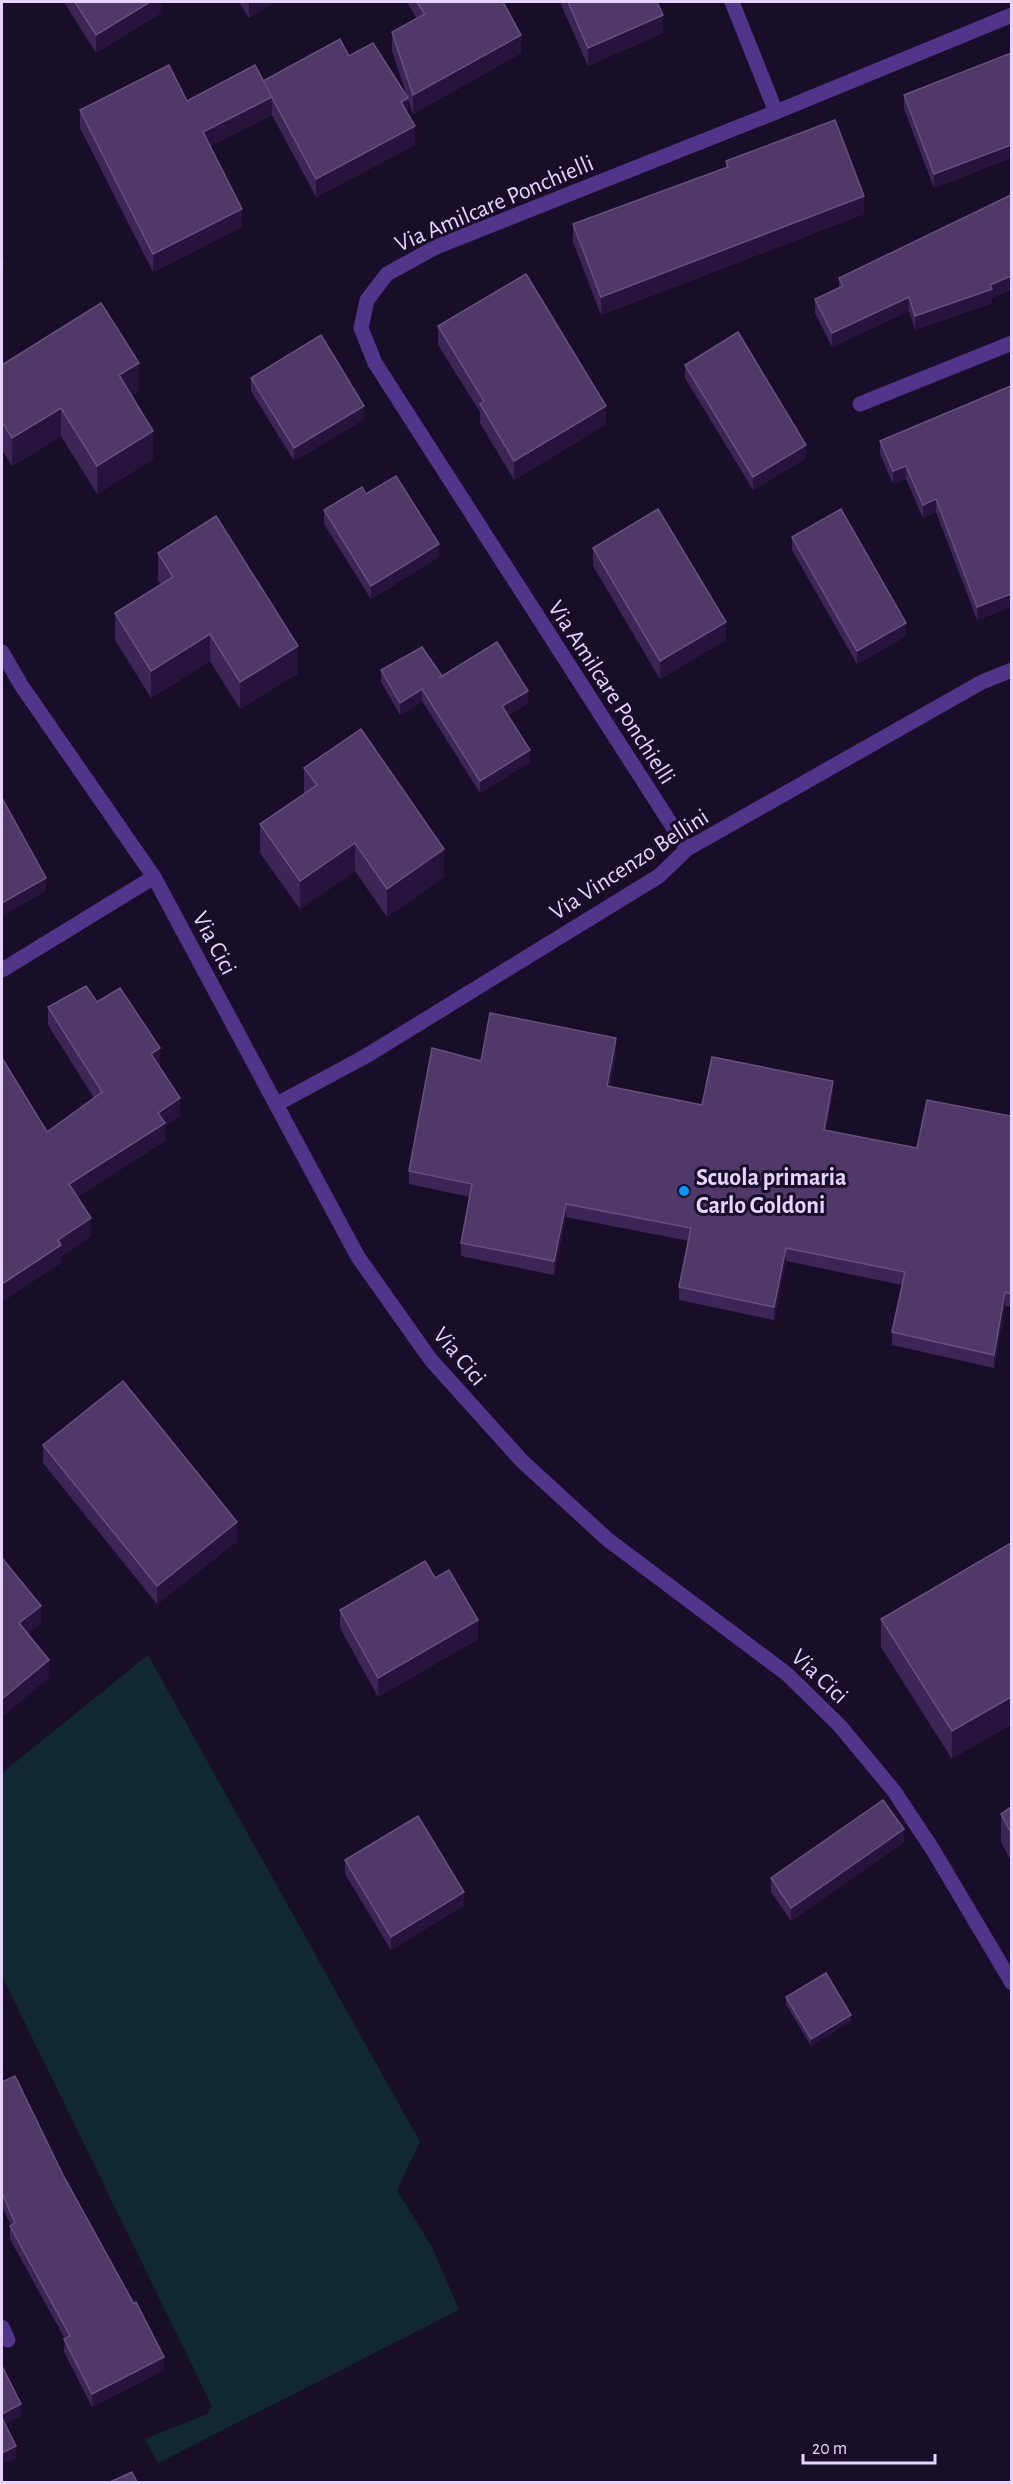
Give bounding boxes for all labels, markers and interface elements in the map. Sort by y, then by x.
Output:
street label: Via Amilcare Ponchielli [392,151,597,257]
street label: Via Amilcare Ponchielli [543,597,679,788]
street label: Via Vincenzo Bellini [546,805,713,925]
street label: Via Cici [188,908,241,979]
place label: Scuola primaria Carlo Goldoni [696,1166,847,1218]
marker: Scuola primaria Carlo Goldoni [677,1184,691,1198]
street label: Via Cici [428,1323,490,1390]
street label: Via Cici [786,1645,852,1709]
scale bar [803,2427,935,2465]
text: 20 m [812,2440,847,2458]

